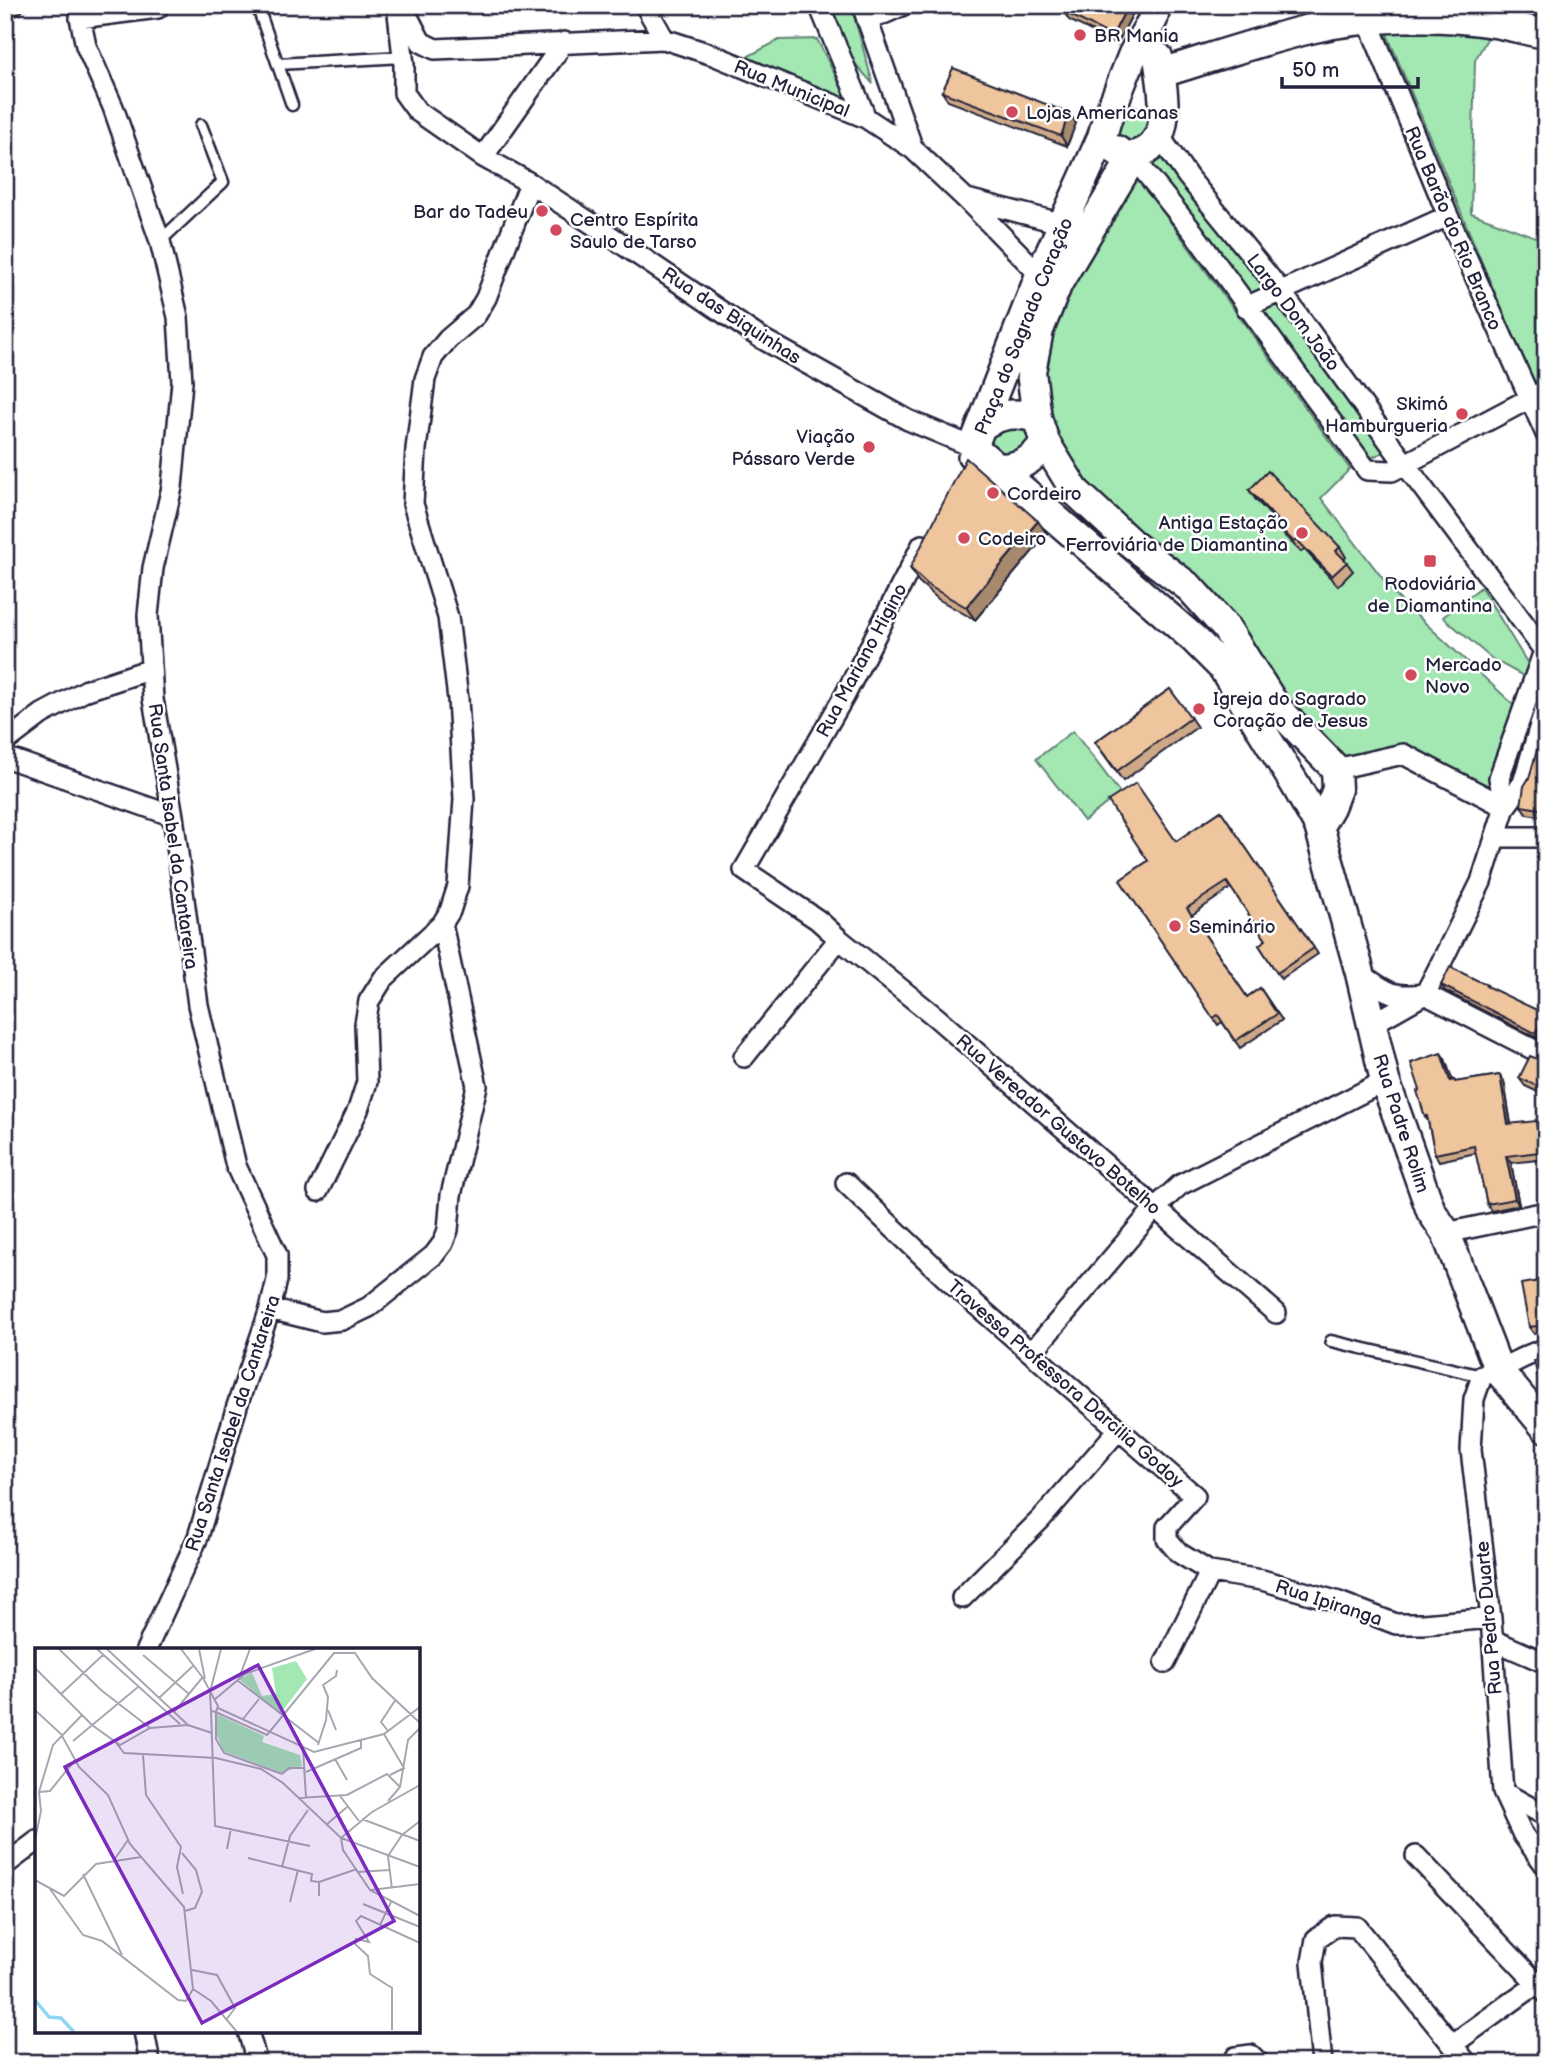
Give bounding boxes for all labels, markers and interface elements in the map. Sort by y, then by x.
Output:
place label: BR Mania [1094,25,1179,48]
marker: BR Mania [1072,27,1088,43]
scale bar [1282,46,1418,90]
street label: Rua Municipal [730,56,853,123]
text: 50 m [1292,58,1339,83]
place label: Lojas Americanas [1026,102,1178,125]
marker: Lojas Americanas [1004,104,1020,120]
street label: Rua Barão do Rio Branco [1399,123,1506,334]
place label: Bar do Tadeu [413,201,528,224]
marker: Bar do Tadeu [534,203,550,219]
place label: Centro Espírita Saulo de Tarso [570,209,699,254]
street label: Praça do Sagrado Coração [970,215,1079,439]
marker: Centro Espírita Saulo de Tarso [548,222,564,238]
street label: Largo Dom João [1241,250,1344,376]
street label: Rua das Biquinhas [657,263,805,370]
place label: Skimó Hamburgueria [1325,393,1448,438]
marker: Skimó Hamburgueria [1454,406,1470,422]
place label: Viação Pássaro Verde [731,426,855,471]
marker: Viação Pássaro Verde [861,439,877,455]
place label: Cordeiro [1007,483,1082,506]
marker: Cordeiro [985,485,1001,501]
place label: Antiga Estação Ferroviária de Diamantina [1065,512,1288,557]
marker: Antiga Estação Ferroviária de Diamantina [1294,525,1310,541]
place label: Codeiro [978,528,1046,551]
marker: Codeiro [956,530,972,546]
marker: Rodoviária de Diamantina [1422,553,1438,569]
place label: Rodoviária de Diamantina [1367,573,1493,618]
street label: Rua Mariano Higino [812,580,913,742]
place label: Mercado Novo [1425,654,1502,699]
marker: Mercado Novo [1403,667,1419,683]
place label: Igreja do Sagrado Coração de Jesus [1213,688,1368,733]
marker: Igreja do Sagrado Coração de Jesus [1191,701,1207,717]
street label: Rua Santa Isabel da Cantareira [142,702,203,971]
place label: Seminário [1189,916,1276,939]
marker: Seminário [1167,918,1183,934]
street label: Rua Vereador Gustavo Botelho [951,1030,1165,1220]
street label: Rua Padre Rolim [1367,1051,1434,1196]
street label: Travessa Professora Darcilia Godoy [942,1275,1188,1493]
street label: Rua Santa Isabel da Cantareira [181,1292,286,1555]
street label: Rua Pedro Duarte [1471,1540,1508,1696]
street label: Rua Ipiranga [1272,1575,1385,1632]
inset map [35,1648,420,2033]

